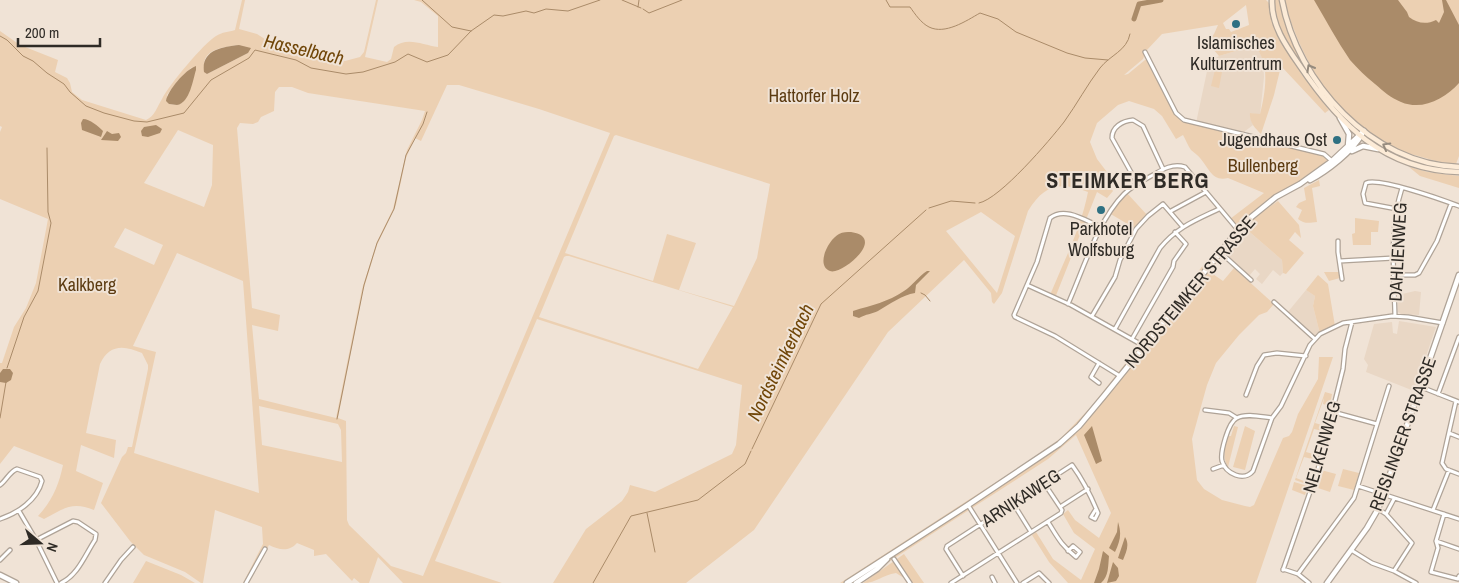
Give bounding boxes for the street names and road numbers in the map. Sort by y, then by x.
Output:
street label: DAHLIENWEG [1382,202,1413,302]
street label: NORDSTEIMKER STRASSE [1118,210,1261,373]
street label: REISLINGER STRASSE [1363,353,1442,514]
street label: NELKENWEG [1297,398,1347,496]
street label: ARNIKAWEG [975,463,1065,533]

